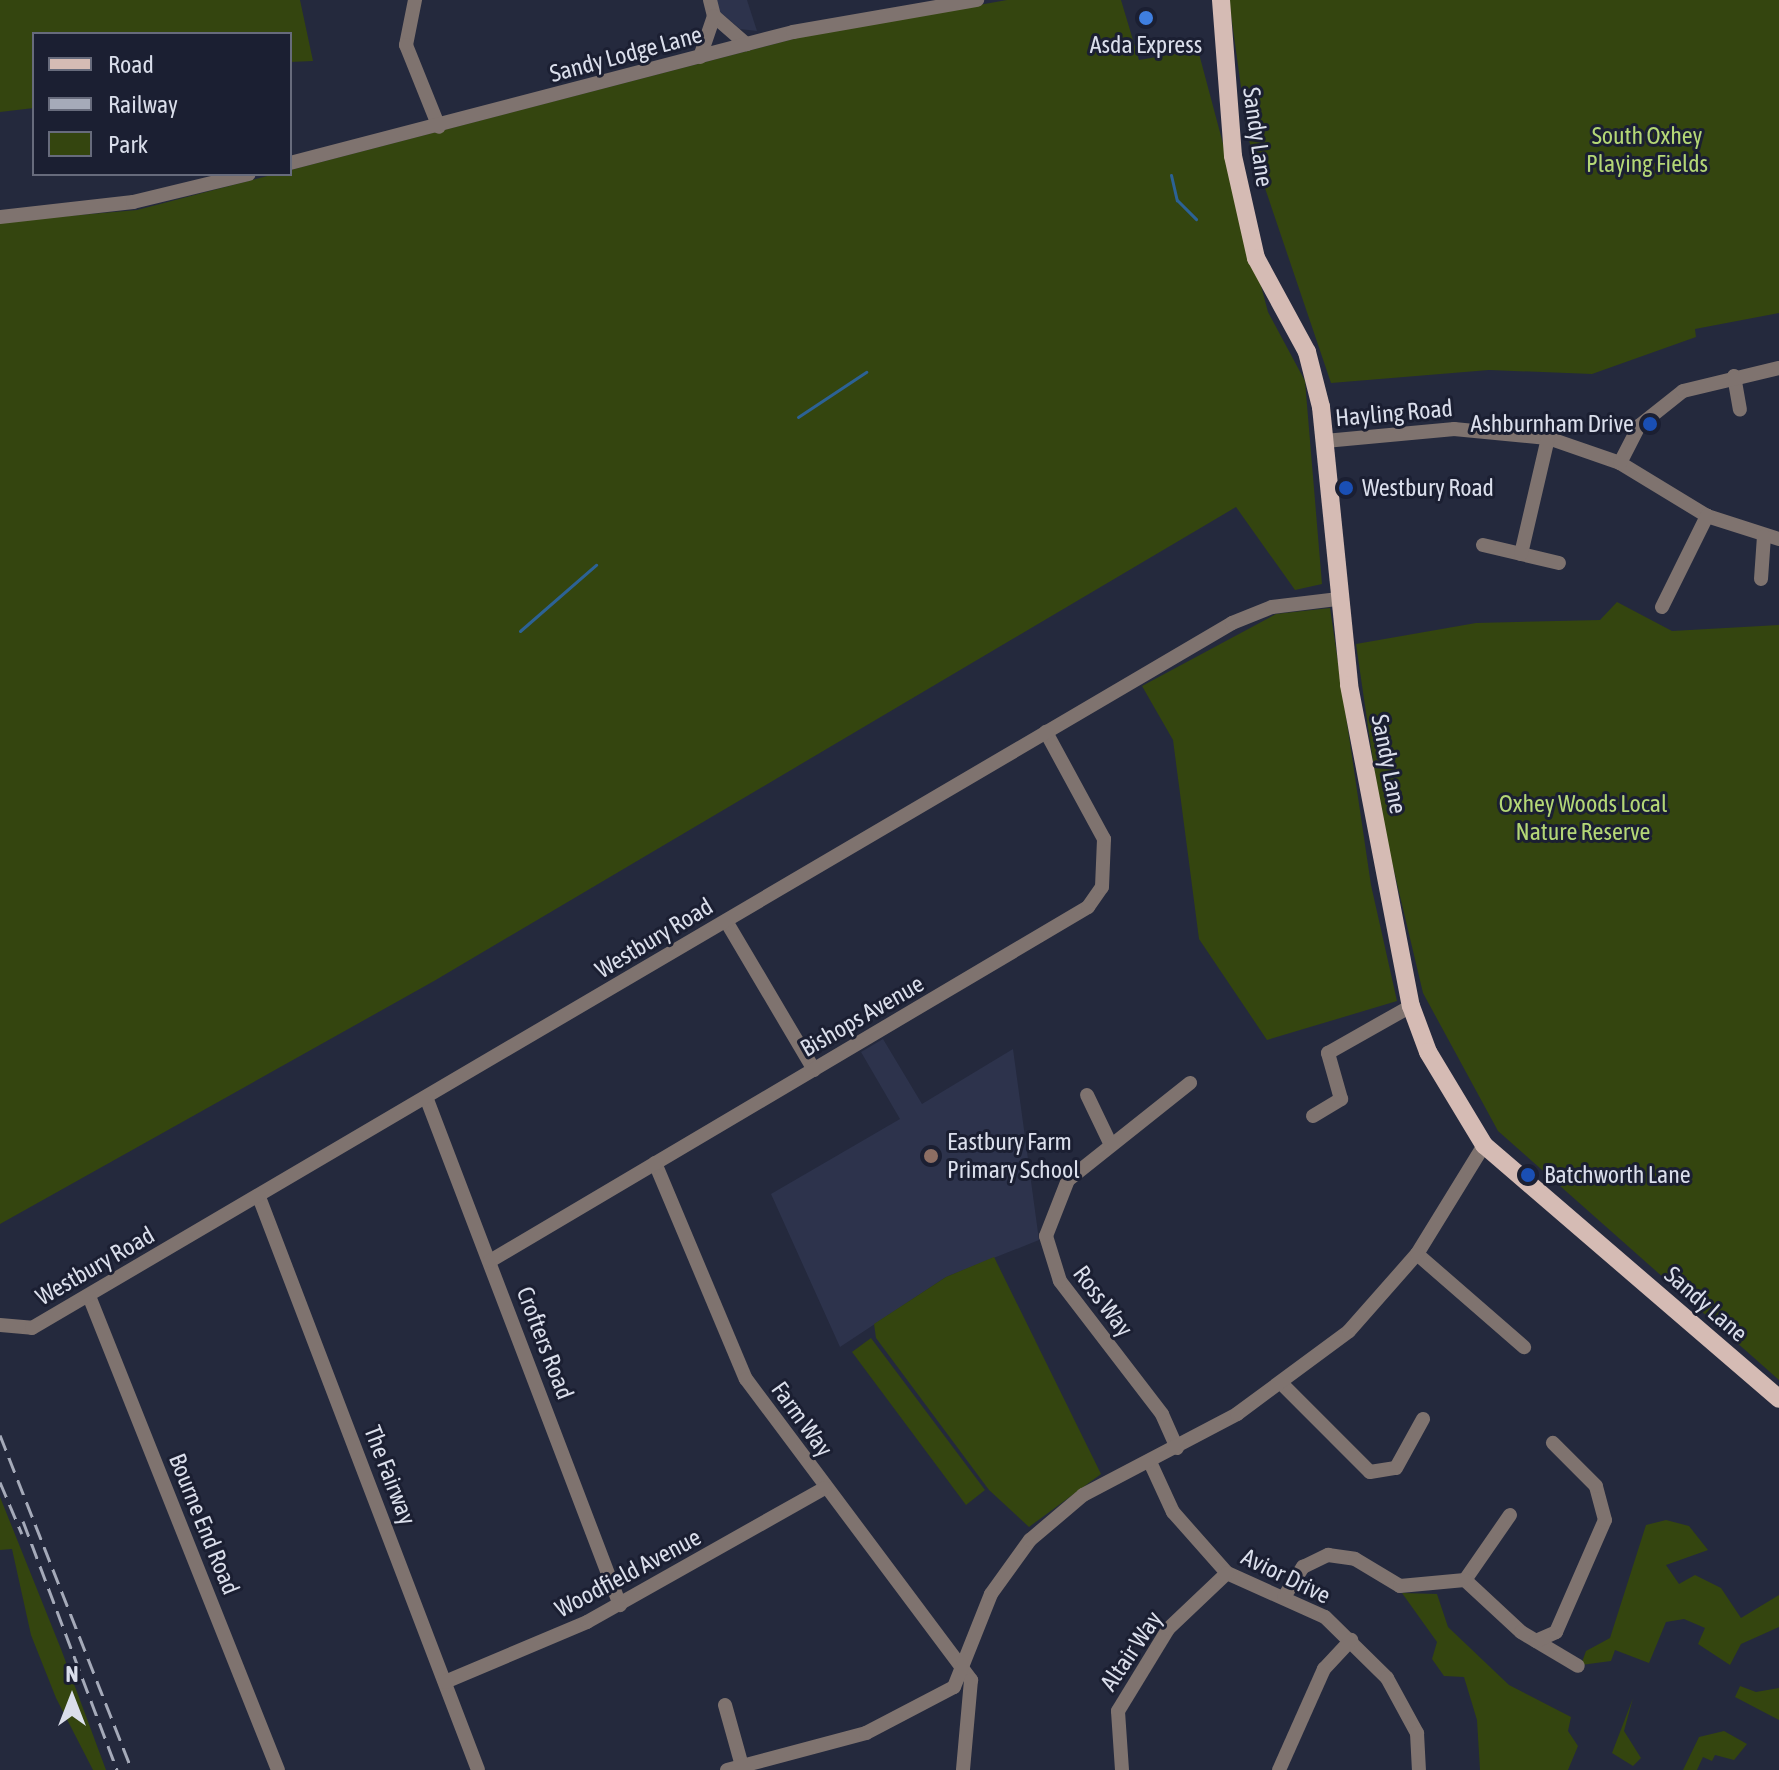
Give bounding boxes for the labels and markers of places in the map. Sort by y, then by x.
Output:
marker: Asda Express [1137,9,1155,27]
place label: Asda Express [1090,31,1202,59]
place label: Ashburnham Drive [1470,410,1634,438]
marker: Ashburnham Drive [1641,415,1659,433]
place label: Westbury Road [1362,474,1494,502]
marker: Westbury Road [1337,479,1355,497]
place label: Eastbury Farm Primary School [947,1128,1080,1184]
marker: Eastbury Farm Primary School [922,1147,940,1165]
place label: Batchworth Lane [1544,1161,1691,1189]
marker: Batchworth Lane [1519,1166,1537,1184]

